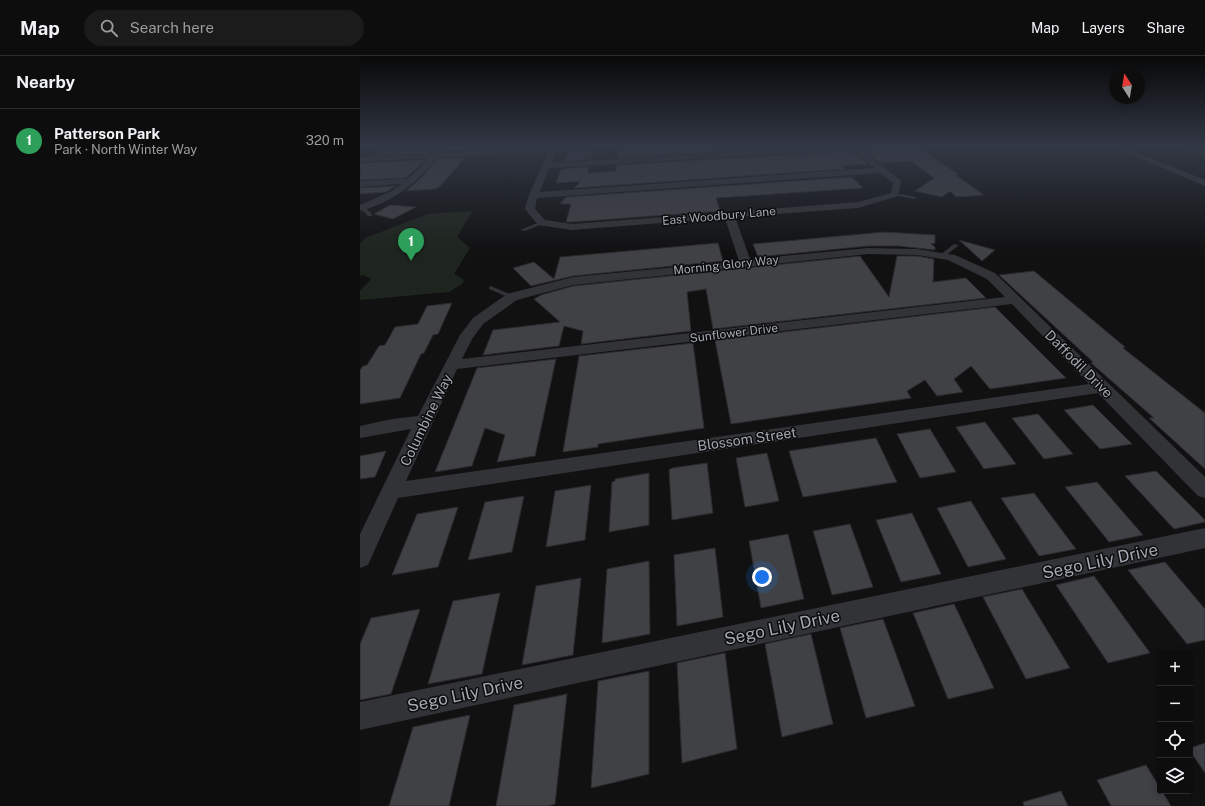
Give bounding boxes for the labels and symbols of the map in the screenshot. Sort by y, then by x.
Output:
north arrow [1109,68,1145,104]
street label: East Woodbury Lane [661,204,777,228]
pin: 1 [398,228,424,261]
street label: Morning Glory Way [673,252,780,277]
street label: Sunflower Drive [689,321,779,345]
street label: Daffodil Drive [1042,327,1116,401]
street label: Columbine Way [397,371,455,469]
street label: Blossom Street [697,424,797,454]
street label: Sego Lily Drive [1040,539,1160,583]
your location [752,567,772,587]
street label: Sego Lily Drive [722,605,842,649]
street label: Sego Lily Drive [405,672,525,716]

